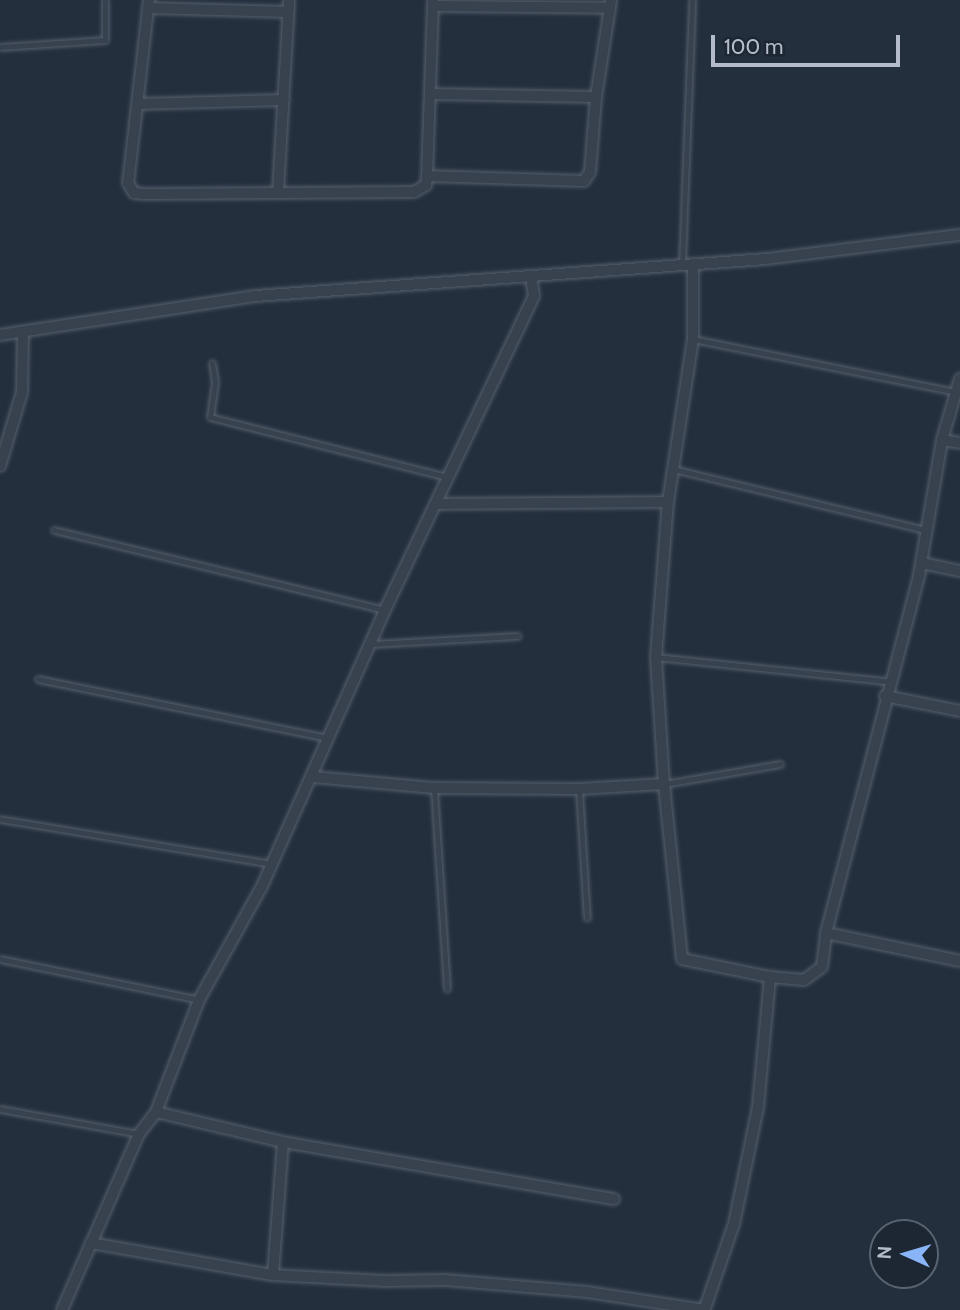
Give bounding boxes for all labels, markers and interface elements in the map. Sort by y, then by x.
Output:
scale bar [715,21,904,65]
text: 100 m [724,34,783,59]
north arrow [869,1219,939,1289]
text: N [873,1245,896,1260]

